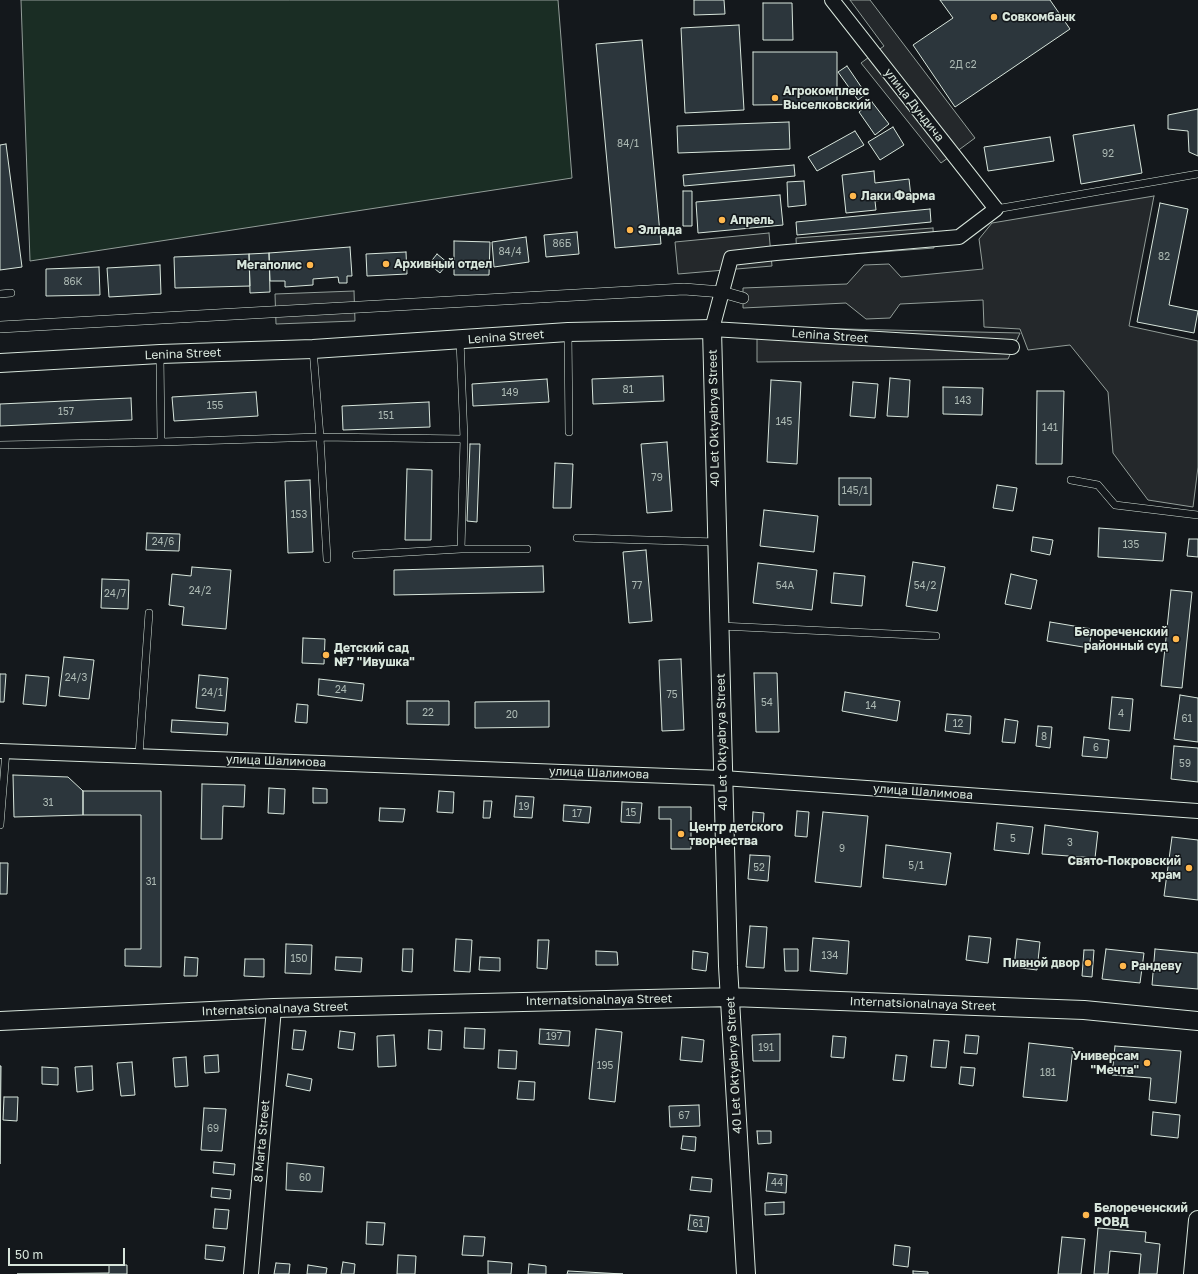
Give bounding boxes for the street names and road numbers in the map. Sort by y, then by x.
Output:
street label: улица Дундича [881,66,947,144]
street label: Lenina Street [791,326,869,346]
street label: Lenina Street [467,327,545,347]
street label: Lenina Street [144,345,222,363]
street label: 40 Let Oktyabrya Street [706,349,722,487]
street label: 40 Let Oktyabrya Street [714,673,730,811]
street label: улица Шалимова [226,752,326,770]
street label: улица Шалимова [549,764,649,782]
street label: улица Шалимова [872,781,974,803]
street label: Internatsionalnaya Street [526,992,672,1008]
street label: Internatsionalnaya Street [849,994,997,1014]
street label: 40 Let Oktyabrya Street [723,996,745,1134]
street label: Internatsionalnaya Street [201,999,349,1019]
street label: 8 Marta Street [251,1099,273,1183]

